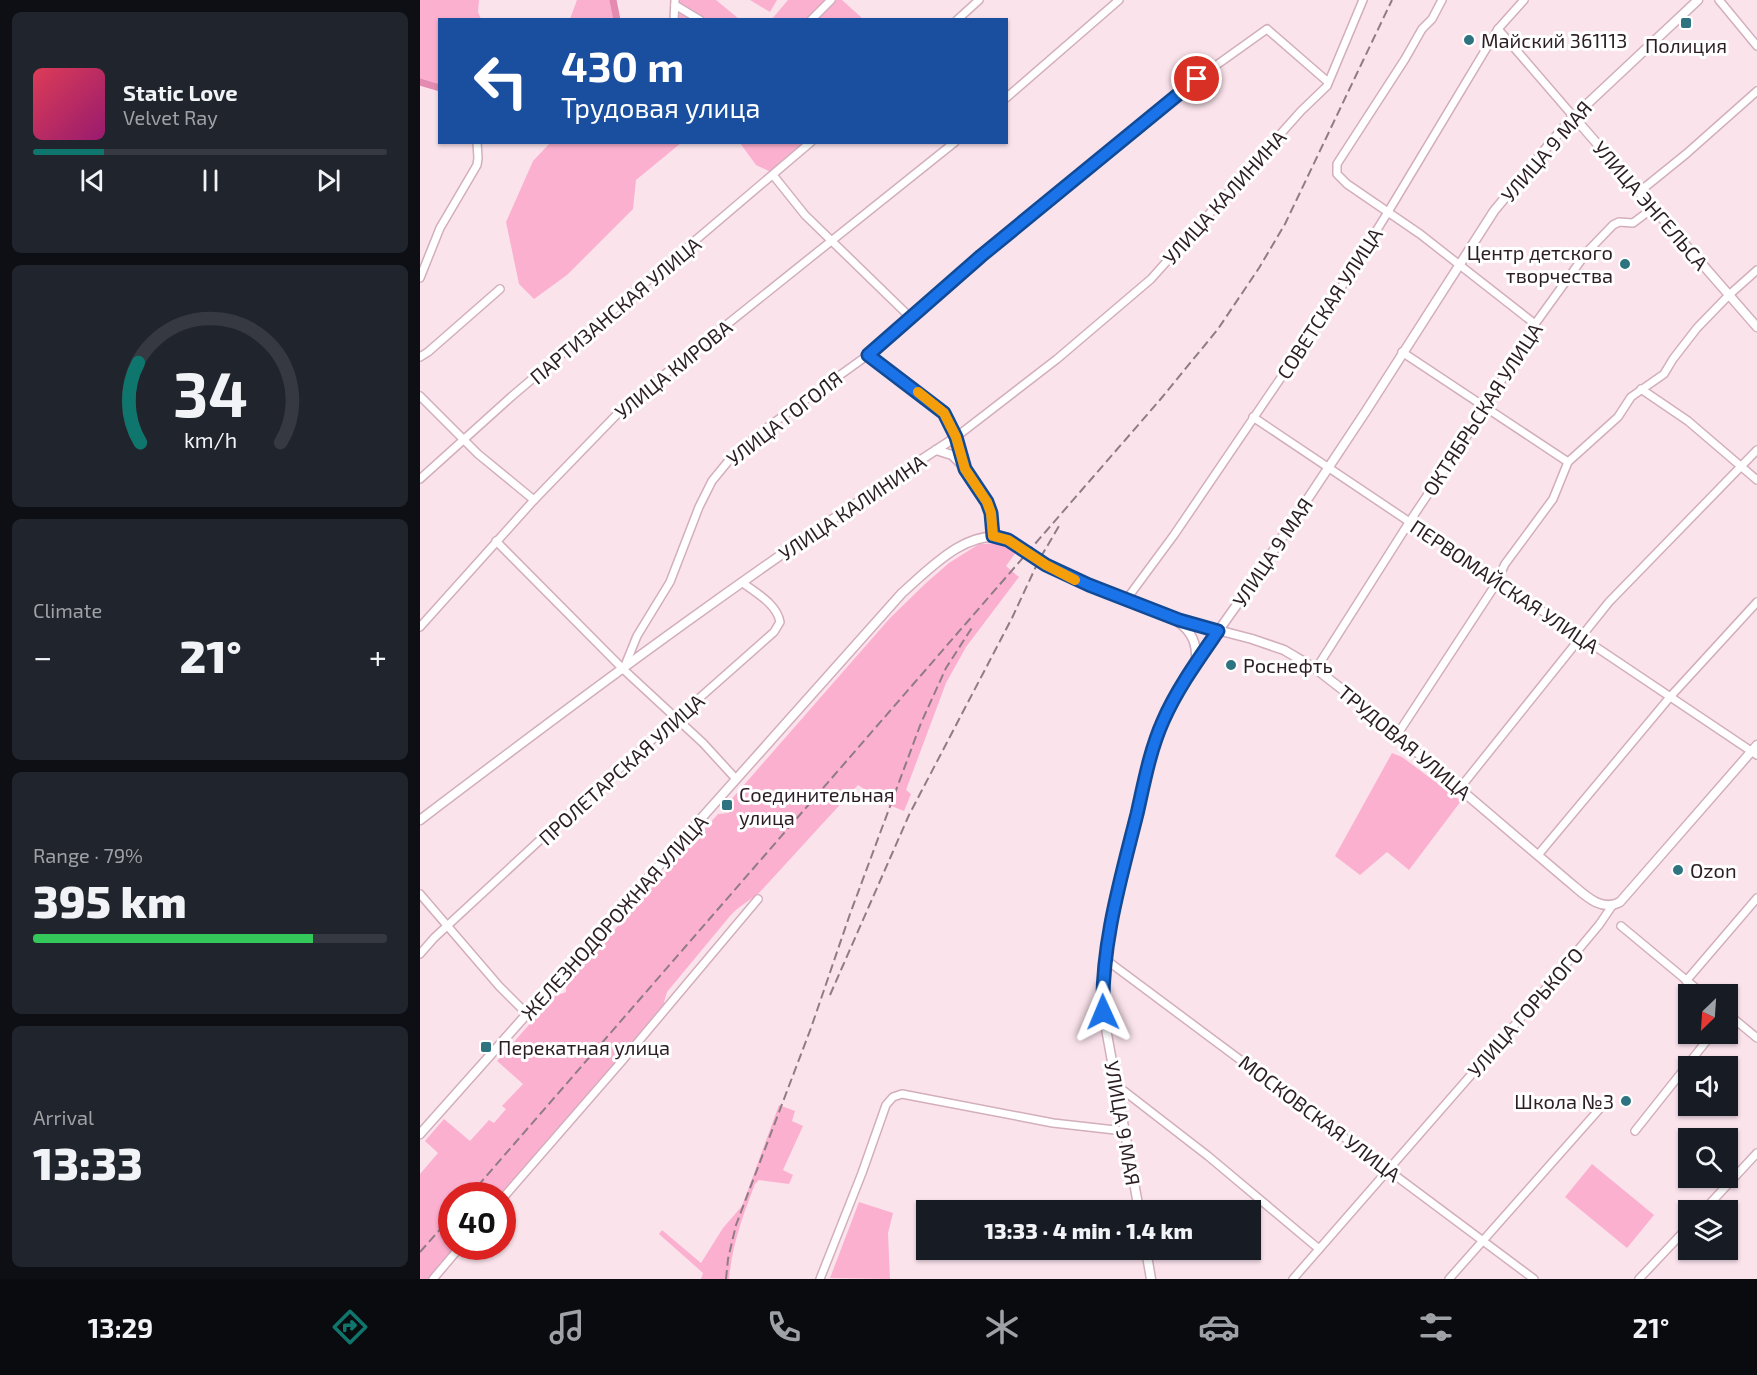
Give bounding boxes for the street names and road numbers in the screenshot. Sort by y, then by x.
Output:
street label: УЛИЦА 9 МАЯ [1496,96,1596,206]
street label: УЛИЦА КАЛИНИНА [1157,125,1291,269]
street label: УЛИЦА ЭНГЕЛЬСА [1588,136,1714,275]
street label: СОВЕТСКАЯ УЛИЦА [1271,222,1387,383]
street label: ПАРТИЗАНСКАЯ УЛИЦА [525,231,706,389]
street label: УЛИЦА КИРОВА [610,314,737,424]
street label: ОКТЯБРЬСКАЯ УЛИЦА [1417,318,1547,500]
street label: УЛИЦА ГОГОЛЯ [721,365,847,471]
street label: УЛИЦА КАЛИНИНА [774,449,931,565]
street label: УЛИЦА 9 МАЯ [1227,493,1317,611]
street label: ПЕРВОМАЙСКАЯ УЛИЦА [1406,514,1604,658]
street label: ТРУДОВАЯ УЛИЦА [1334,680,1477,805]
street label: ПРОЛЕТАРСКАЯ УЛИЦА [533,688,709,850]
street label: ЖЕЛЕЗНОДОРОЖНАЯ УЛИЦА [516,809,713,1024]
street label: УЛИЦА ГОРЬКОГО [1462,942,1588,1082]
street label: МОСКОВСКАЯ УЛИЦА [1235,1049,1406,1187]
street label: УЛИЦА 9 МАЯ [1100,1059,1146,1187]

